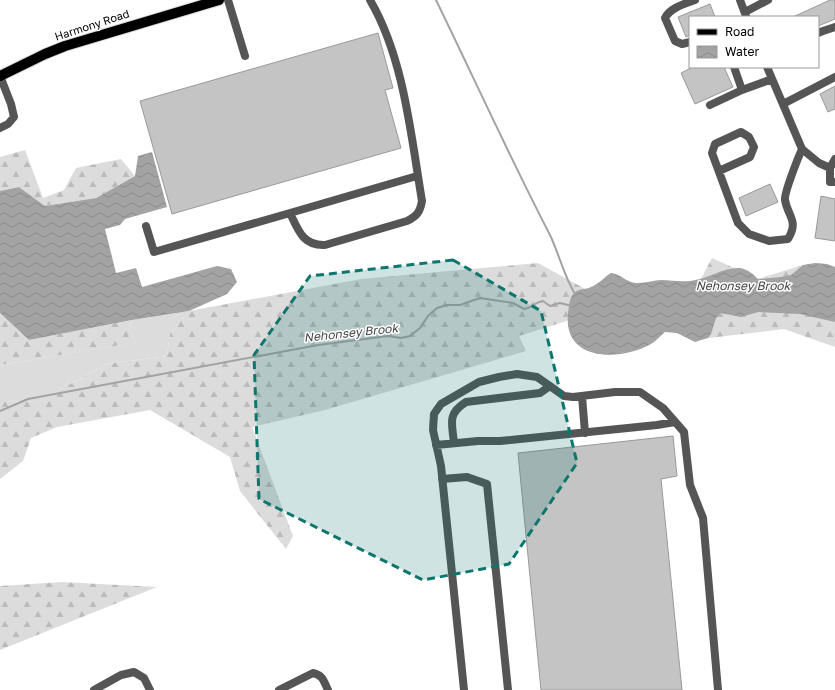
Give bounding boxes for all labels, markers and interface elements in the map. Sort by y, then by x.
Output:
street label: Harmony Road [53,6,131,43]
legend [689,16,819,68]
text: Road [725,24,754,39]
text: Water [725,44,759,59]
water label: Nehonsey Brook [696,278,792,293]
water label: Nehonsey Brook [303,320,400,345]

